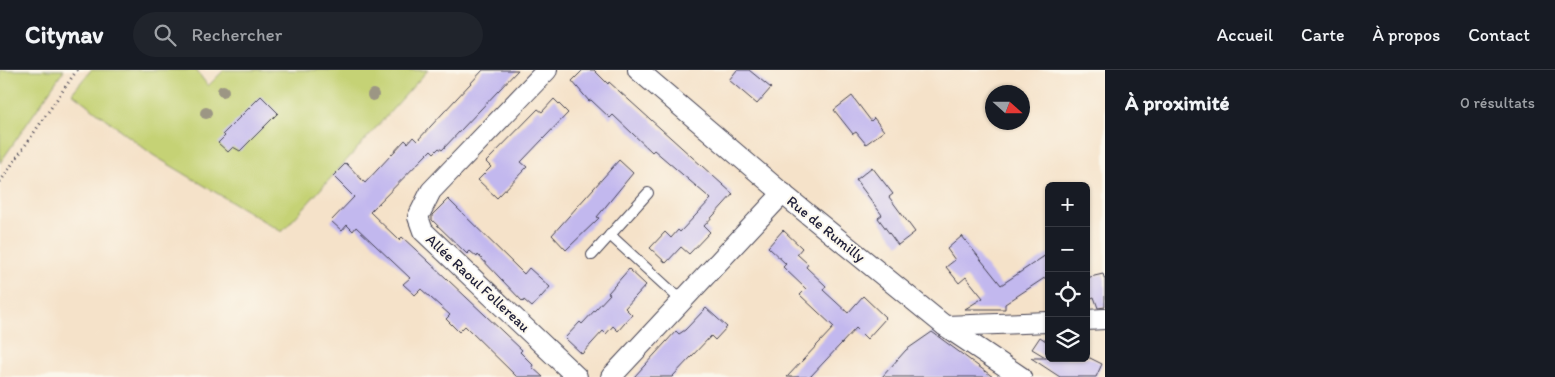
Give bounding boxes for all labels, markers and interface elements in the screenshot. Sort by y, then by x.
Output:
search box [133,12,483,57]
text: Citynav [25,20,103,49]
icon: search [151,21,179,49]
text: Rechercher [191,23,282,46]
text: Accueil [1217,24,1273,46]
text: Carte [1301,24,1344,46]
text: À propos [1372,24,1440,46]
text: Contact [1468,24,1530,46]
north arrow [985,85,1030,130]
text: À proximité [1125,90,1230,115]
text: 0 résultats [1460,93,1535,112]
map controls [1045,182,1090,362]
button: + [1045,182,1090,227]
street label: Rue de Rumilly [783,192,869,266]
button: − [1045,227,1090,272]
street label: Allée Raoul Follereau [422,230,534,336]
button: locate [1045,272,1090,317]
button: layers [1045,317,1090,362]

